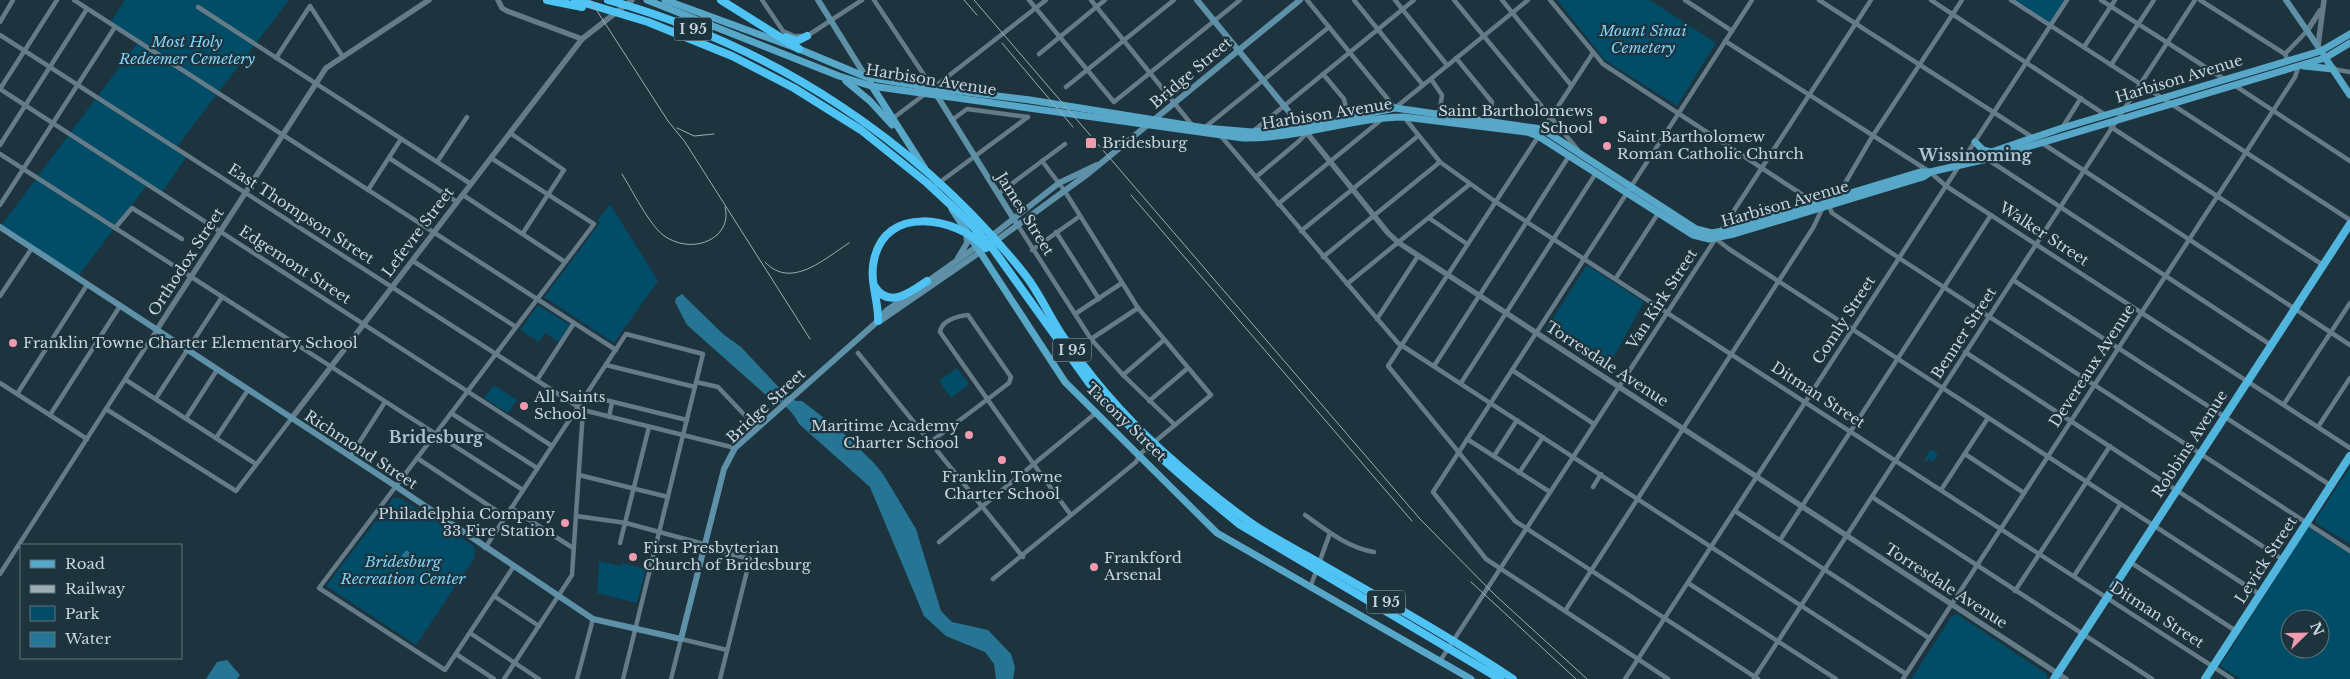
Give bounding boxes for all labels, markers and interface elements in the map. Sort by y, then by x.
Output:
road number: I 95 [674,18,712,40]
park label: Mount Sinai Cemetery [1598,21,1687,57]
park label: Most Holy Redeemer Cemetery [118,32,255,68]
street label: Bridge Street [1146,33,1236,112]
street label: Harbison Avenue [2113,50,2245,107]
street label: Harbison Avenue [864,60,998,99]
street label: Harbison Avenue [1260,94,1394,133]
place label: Saint Bartholomews School [1438,101,1593,137]
marker: Saint Bartholomews School [1597,114,1609,126]
place label: Saint Bartholomew Roman Catholic Church [1617,127,1804,163]
place label: Bridesburg [1102,133,1188,152]
marker: Bridesburg [1084,136,1098,150]
marker: Saint Bartholomew Roman Catholic Church [1601,140,1613,152]
district label: Wissinoming [1918,145,2033,165]
street label: East Thompson Street [225,159,378,268]
street label: James Street [991,167,1059,259]
street label: Harbison Avenue [1719,176,1851,231]
street label: Lefevre Street [377,183,458,281]
street label: Walker Street [1995,197,2093,270]
street label: Orthodox Street [144,204,228,319]
street label: Edgemont Street [236,221,355,308]
street label: Van Kirk Street [1622,245,1701,353]
street label: Comly Street [1808,272,1879,367]
street label: Benner Street [1927,283,2000,382]
street label: Devereaux Avenue [2045,301,2138,431]
street label: Torresdale Avenue [1542,317,1672,410]
place label: Franklin Towne Charter Elementary School [23,333,358,352]
marker: Franklin Towne Charter Elementary School [7,337,19,349]
road number: I 95 [1053,338,1091,362]
street label: Ditman Street [1768,357,1869,432]
street label: Bridge Street [722,364,809,447]
street label: Tacony Street [1082,378,1171,465]
street label: Robbins Avenue [2148,386,2231,501]
place label: All Saints School [533,387,606,423]
marker: All Saints School [518,400,530,412]
street label: Richmond Street [301,406,422,493]
place label: Maritime Academy Charter School [811,416,959,452]
district label: Bridesburg [389,427,484,447]
marker: Maritime Academy Charter School [963,429,975,441]
marker: Franklin Towne Charter School [996,454,1008,466]
place label: Franklin Towne Charter School [942,467,1062,503]
place label: Philadelphia Company 33 Fire Station [378,504,555,540]
street label: Levick Street [2230,512,2301,607]
marker: Philadelphia Company 33 Fire Station [559,517,571,529]
place label: First Presbyterian Church of Bridesburg [643,538,812,574]
street label: Torresdale Avenue [1881,539,2011,632]
legend [20,544,182,659]
place label: Frankford Arsenal [1103,548,1182,584]
marker: First Presbyterian Church of Bridesburg [627,551,639,563]
park label: Bridesburg Recreation Center [340,552,466,588]
text: Road [65,554,105,573]
marker: Frankford Arsenal [1088,561,1100,573]
street label: Ditman Street [2107,577,2208,652]
text: Railway [65,579,126,598]
road number: I 95 [1367,590,1405,614]
text: Park [65,604,101,623]
north arrow [2280,609,2330,659]
text: N [2306,619,2328,638]
text: Water [64,629,112,648]

